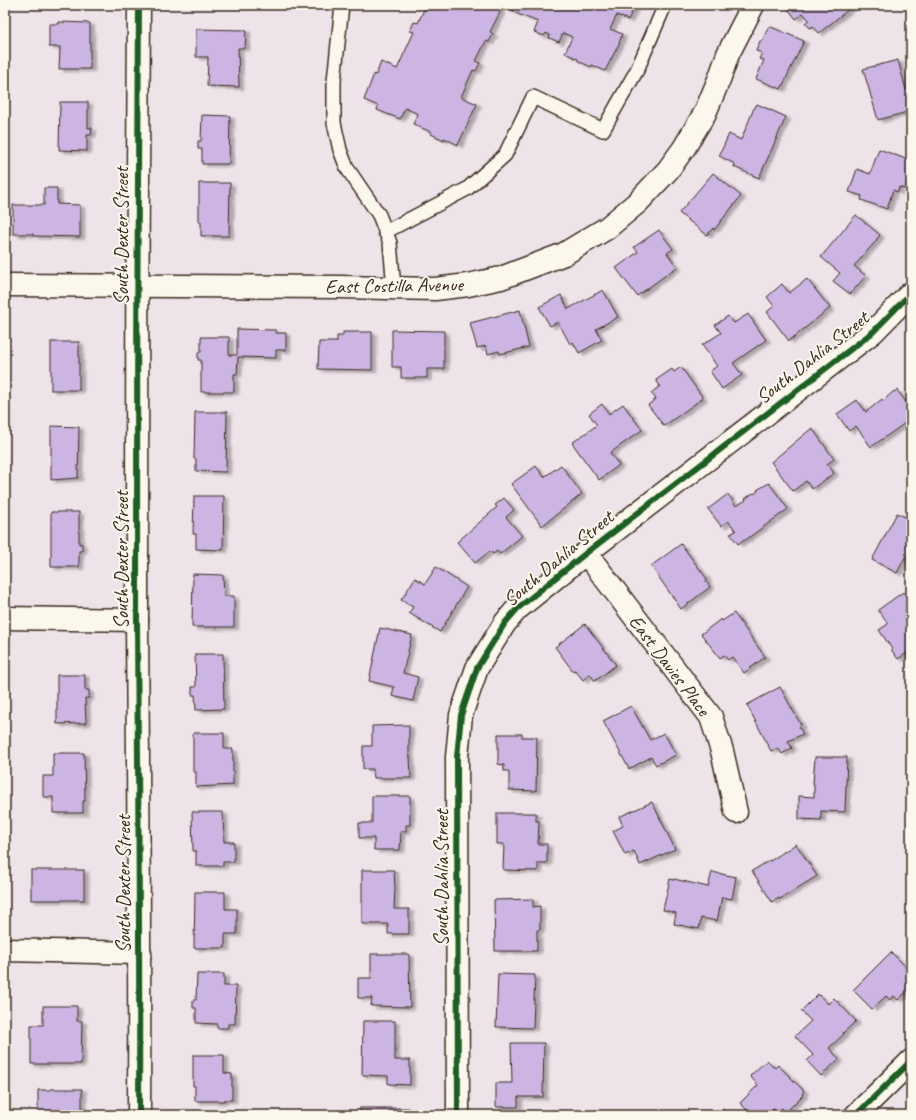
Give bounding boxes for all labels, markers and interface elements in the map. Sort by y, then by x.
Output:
street label: South Dexter Street [109,165,134,305]
street label: East Costilla Avenue [325,272,464,299]
street label: South Dahlia Street [751,304,876,409]
street label: South Dexter Street [109,489,134,629]
street label: South Dahlia Street [498,503,620,612]
street label: East Davies Place [623,610,717,722]
street label: South Dahlia Street [429,807,454,946]
street label: South Dexter Street [111,813,136,953]

